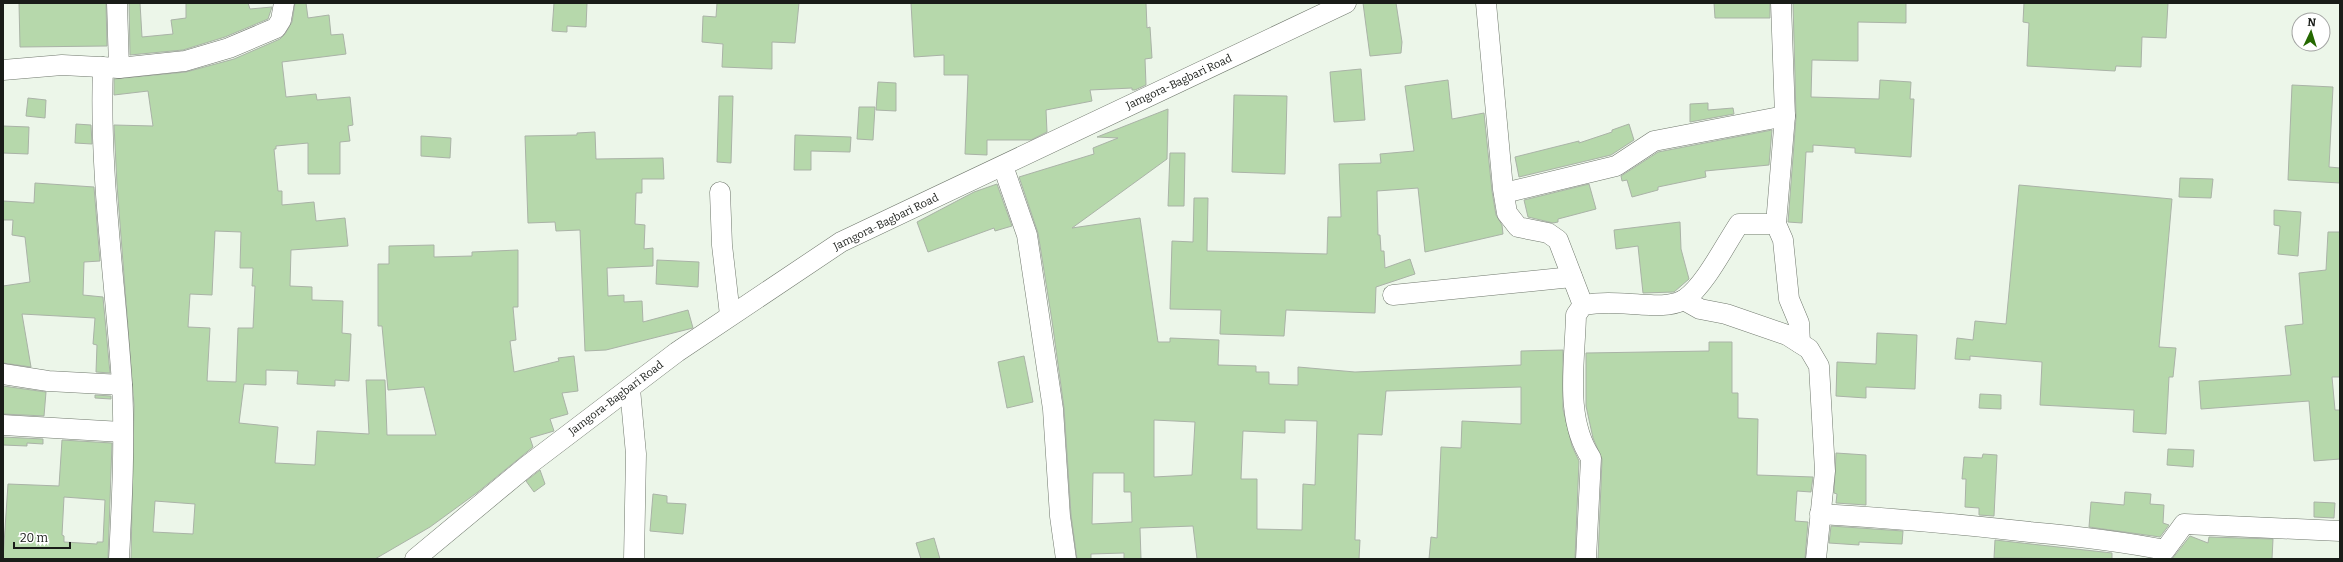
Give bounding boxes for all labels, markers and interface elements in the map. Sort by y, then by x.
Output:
north arrow [2291,12,2331,52]
text: N [2307,16,2317,29]
street label: Jamgora-Bagbari Road [1123,52,1234,113]
street label: Jamgora-Bagbari Road [831,191,941,254]
street label: Jamgora-Bagbari Road [565,358,666,438]
scale bar [14,524,70,550]
text: 20 m [20,531,49,545]

